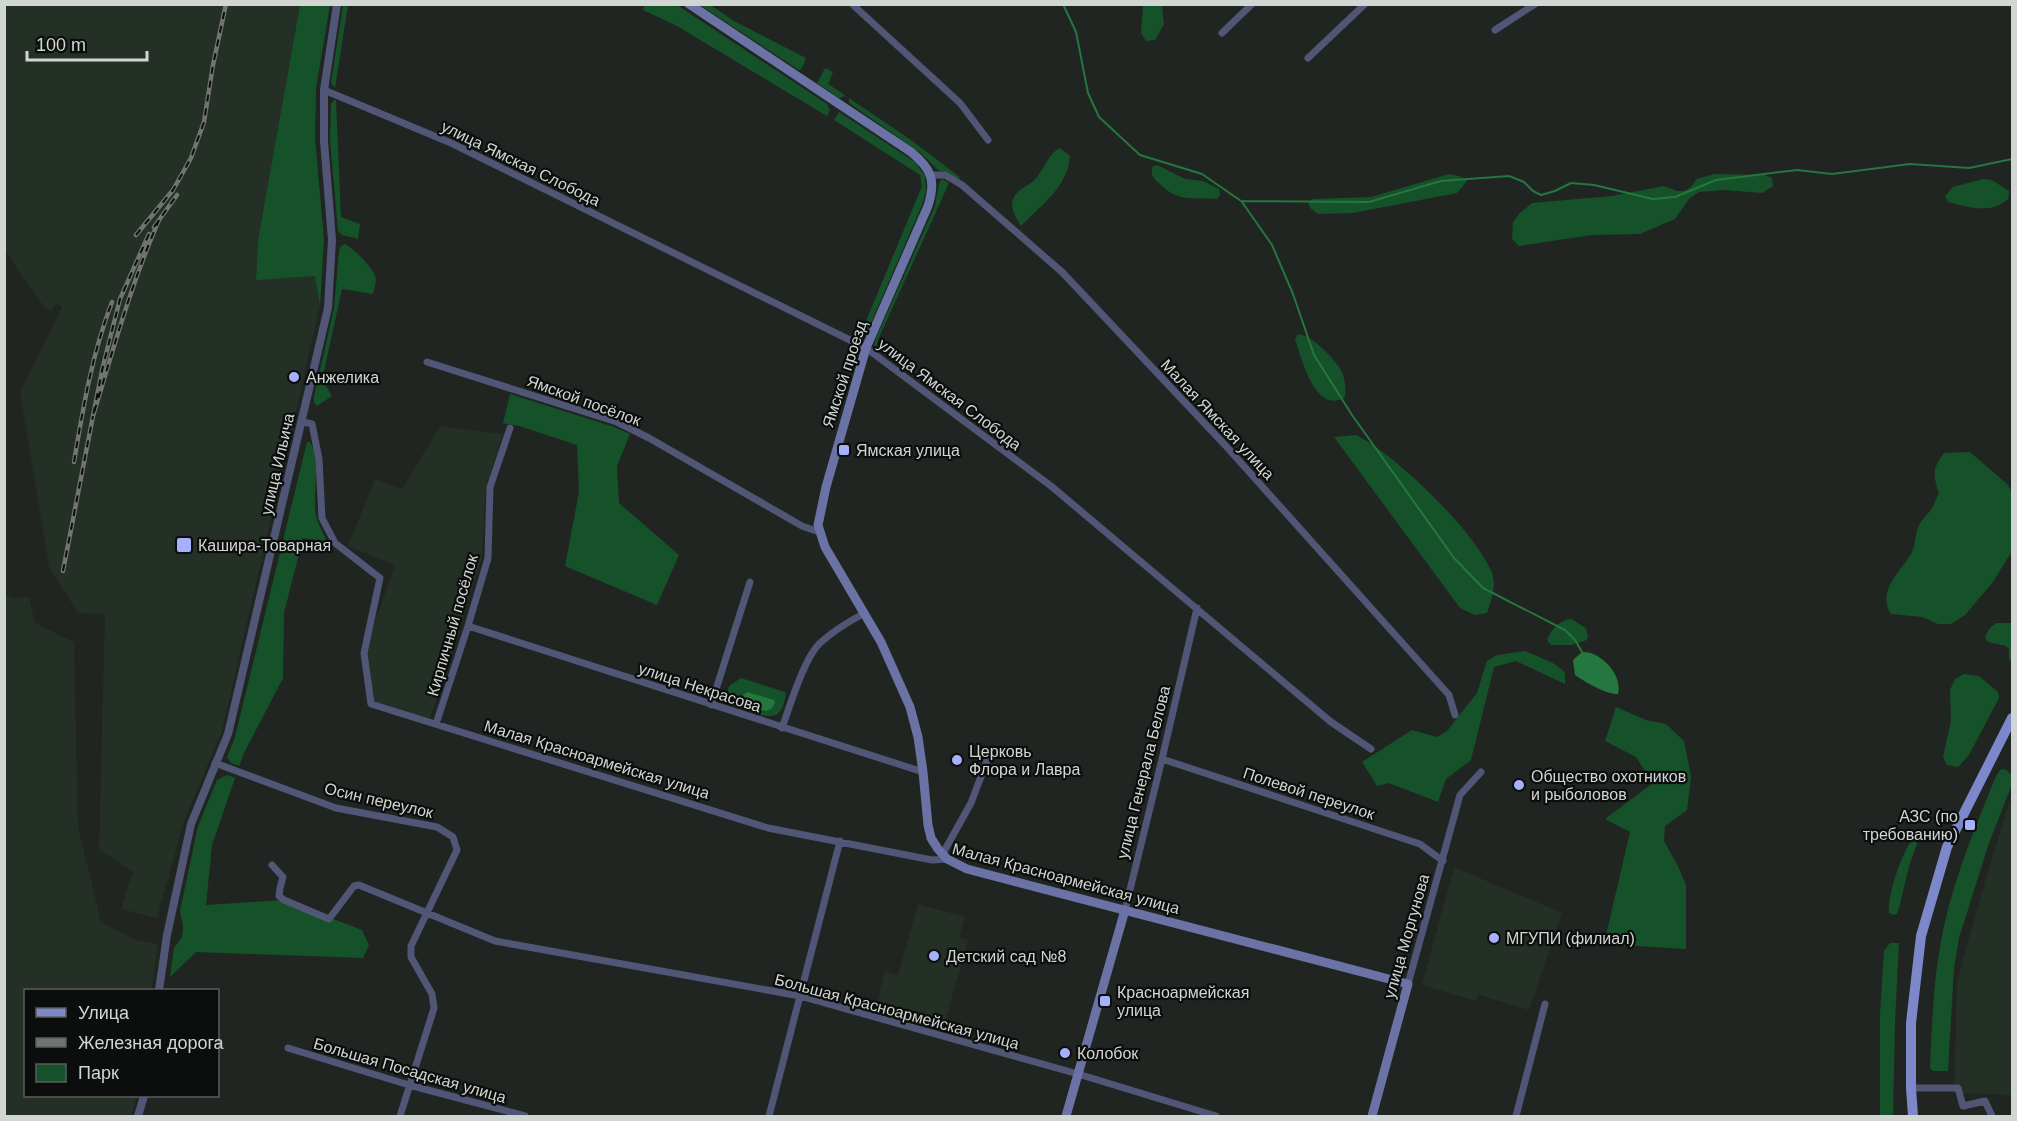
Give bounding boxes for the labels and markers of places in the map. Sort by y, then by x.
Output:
place label: Анжелика [306,369,379,386]
marker: Анжелика [287,370,301,384]
place label: Ямская улица [856,442,960,459]
marker: Ямская улица [837,443,851,457]
marker: Кашира-Товарная [175,536,193,554]
place label: Кашира-Товарная [198,537,331,554]
place label: Церковь Флора и Лавра [969,743,1080,778]
marker: Церковь Флора и Лавра [950,753,964,767]
place label: Общество охотников и рыболовов [1531,768,1686,803]
marker: Общество охотников и рыболовов [1512,778,1526,792]
place label: АЗС (по требованию) [1863,808,1958,843]
marker: АЗС (по требованию) [1963,818,1977,832]
place label: МГУПИ (филиал) [1506,930,1635,947]
marker: МГУПИ (филиал) [1487,931,1501,945]
place label: Детский сад №8 [946,948,1067,965]
marker: Детский сад №8 [927,949,941,963]
place label: Красноармейская улица [1117,984,1249,1019]
marker: Красноармейская улица [1098,994,1112,1008]
place label: Колобок [1077,1045,1139,1062]
marker: Колобок [1058,1046,1072,1060]

